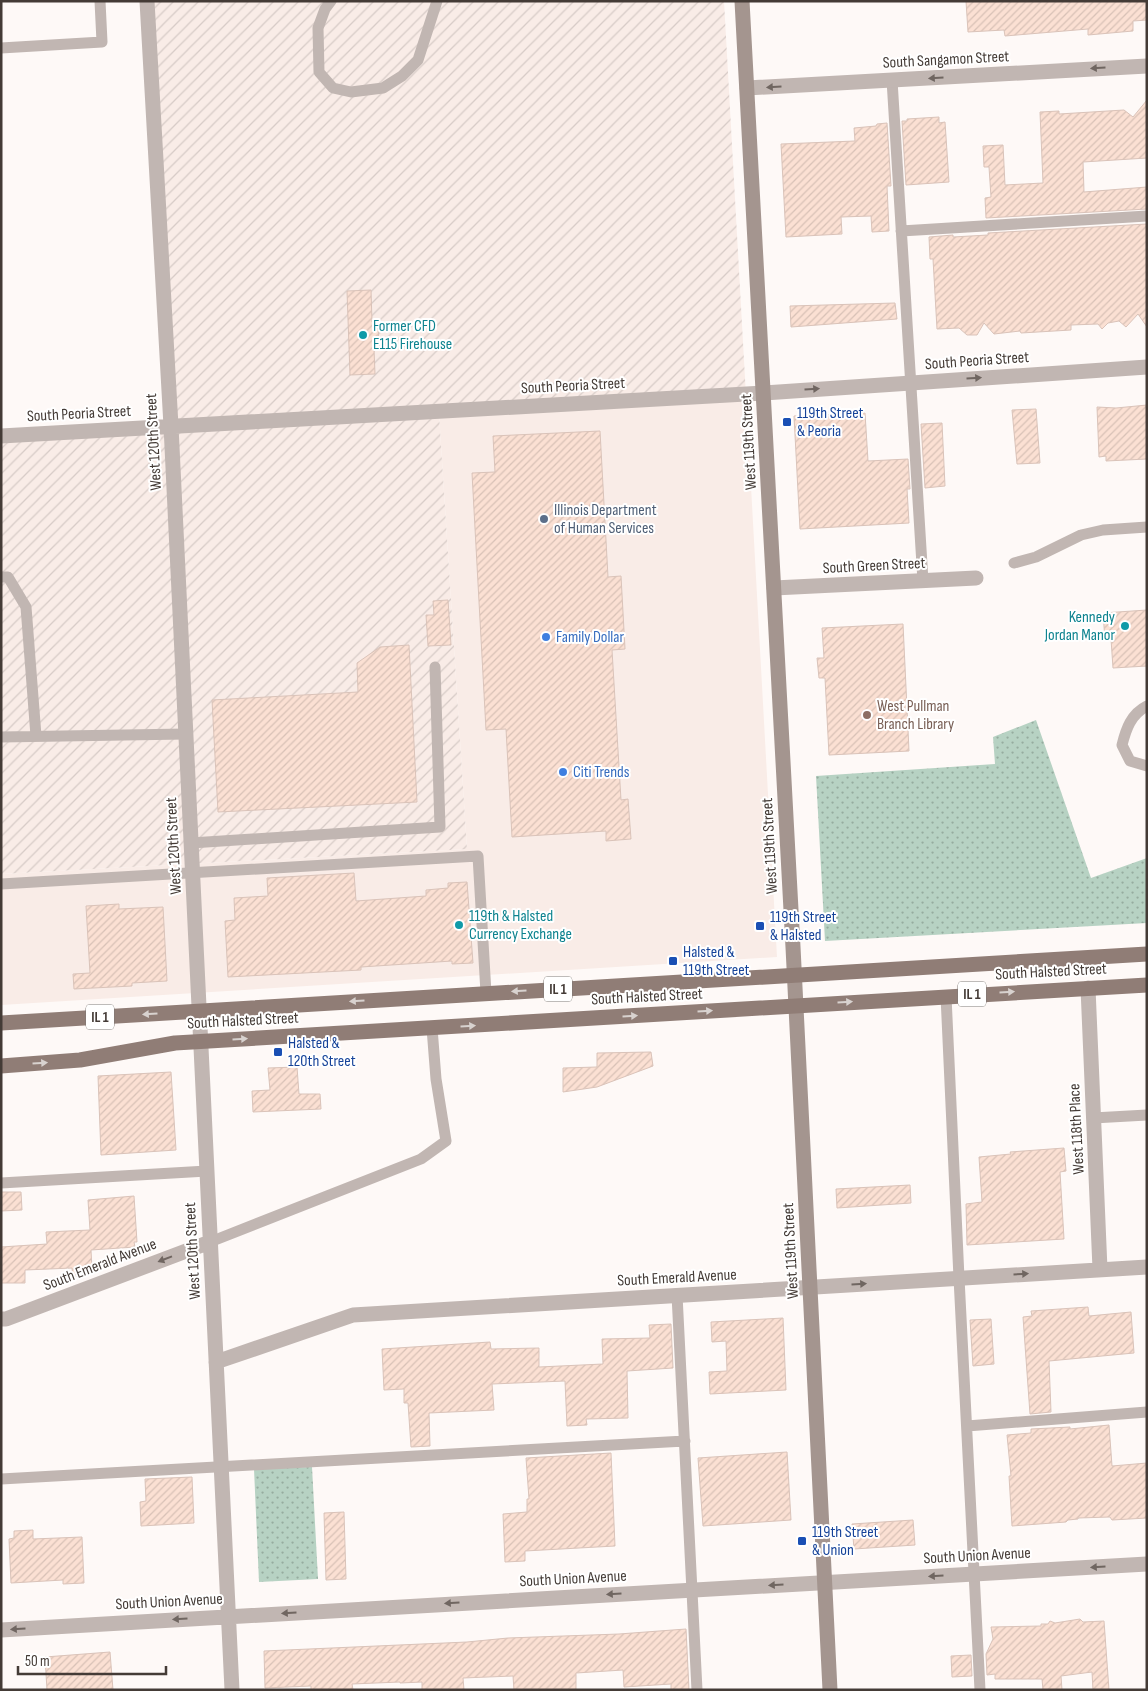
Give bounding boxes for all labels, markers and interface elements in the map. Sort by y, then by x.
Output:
street label: South Sangamon Street [882,47,1010,73]
one-way arrow [1090,65,1106,73]
one-way arrow [928,74,944,82]
one-way arrow [765,83,781,91]
place label: Former CFD E115 Firehouse [373,317,452,354]
marker: Former CFD E115 Firehouse [357,329,369,341]
street label: South Peoria Street [924,348,1030,374]
street label: South Peoria Street [520,374,626,398]
one-way arrow [967,374,983,382]
one-way arrow [804,385,820,393]
street label: West 120th Street [142,393,166,491]
street label: West 119th Street [737,393,761,491]
street label: South Peoria Street [26,402,132,426]
place label: 119th Street & Peoria [797,404,864,441]
marker: 119th Street & Peoria [781,416,793,428]
place label: Illinois Department of Human Services [554,501,657,538]
marker: Illinois Department of Human Services [538,513,550,525]
street label: South Green Street [822,554,926,578]
place label: Kennedy Jordan Manor [1044,608,1115,645]
marker: Kennedy Jordan Manor [1119,620,1131,632]
place label: Family Dollar [556,628,625,647]
marker: Family Dollar [540,631,552,643]
place label: West Pullman Branch Library [877,697,954,734]
marker: West Pullman Branch Library [861,709,873,721]
place label: Citi Trends [573,763,630,782]
marker: Citi Trends [557,766,569,778]
street label: West 120th Street [162,797,186,895]
street label: West 119th Street [758,797,782,895]
place label: 119th & Halsted Currency Exchange [469,907,572,944]
place label: 119th Street & Halsted [770,908,837,945]
marker: 119th & Halsted Currency Exchange [453,919,465,931]
marker: 119th Street & Halsted [754,920,766,932]
place label: Halsted & 119th Street [683,943,750,980]
marker: Halsted & 119th Street [667,955,679,967]
street label: South Halsted Street [995,960,1107,984]
road number: IL 1 [544,976,572,1002]
road number: IL 1 [958,982,986,1006]
street label: South Halsted Street [591,985,703,1009]
one-way arrow [511,988,527,996]
one-way arrow [1000,988,1016,996]
one-way arrow [348,997,364,1005]
one-way arrow [837,998,853,1006]
road number: IL 1 [86,1004,114,1030]
one-way arrow [697,1007,713,1015]
street label: South Halsted Street [187,1009,299,1033]
one-way arrow [142,1010,158,1018]
one-way arrow [622,1011,638,1019]
one-way arrow [460,1021,476,1029]
one-way arrow [232,1034,248,1042]
place label: Halsted & 120th Street [288,1034,356,1071]
marker: Halsted & 120th Street [272,1046,284,1058]
one-way arrow [33,1059,49,1067]
street label: West 118th Place [1065,1083,1089,1175]
street label: West 120th Street [181,1202,205,1300]
street label: West 119th Street [779,1202,803,1300]
street label: South Emerald Avenue [41,1235,159,1295]
one-way arrow [157,1256,172,1263]
street label: South Emerald Avenue [617,1265,737,1291]
one-way arrow [1013,1270,1029,1278]
one-way arrow [851,1280,867,1288]
place label: 119th Street & Union [812,1523,879,1560]
marker: 119th Street & Union [796,1535,808,1547]
street label: South Union Avenue [923,1544,1031,1568]
one-way arrow [1090,1563,1106,1571]
street label: South Union Avenue [519,1567,627,1591]
one-way arrow [928,1572,944,1580]
one-way arrow [768,1582,784,1590]
street label: South Union Avenue [115,1590,223,1614]
one-way arrow [606,1591,622,1599]
one-way arrow [443,1600,459,1608]
one-way arrow [281,1609,297,1617]
one-way arrow [172,1615,188,1623]
one-way arrow [10,1625,26,1633]
scale bar [18,1644,165,1676]
text: 50 m [25,1652,50,1671]

